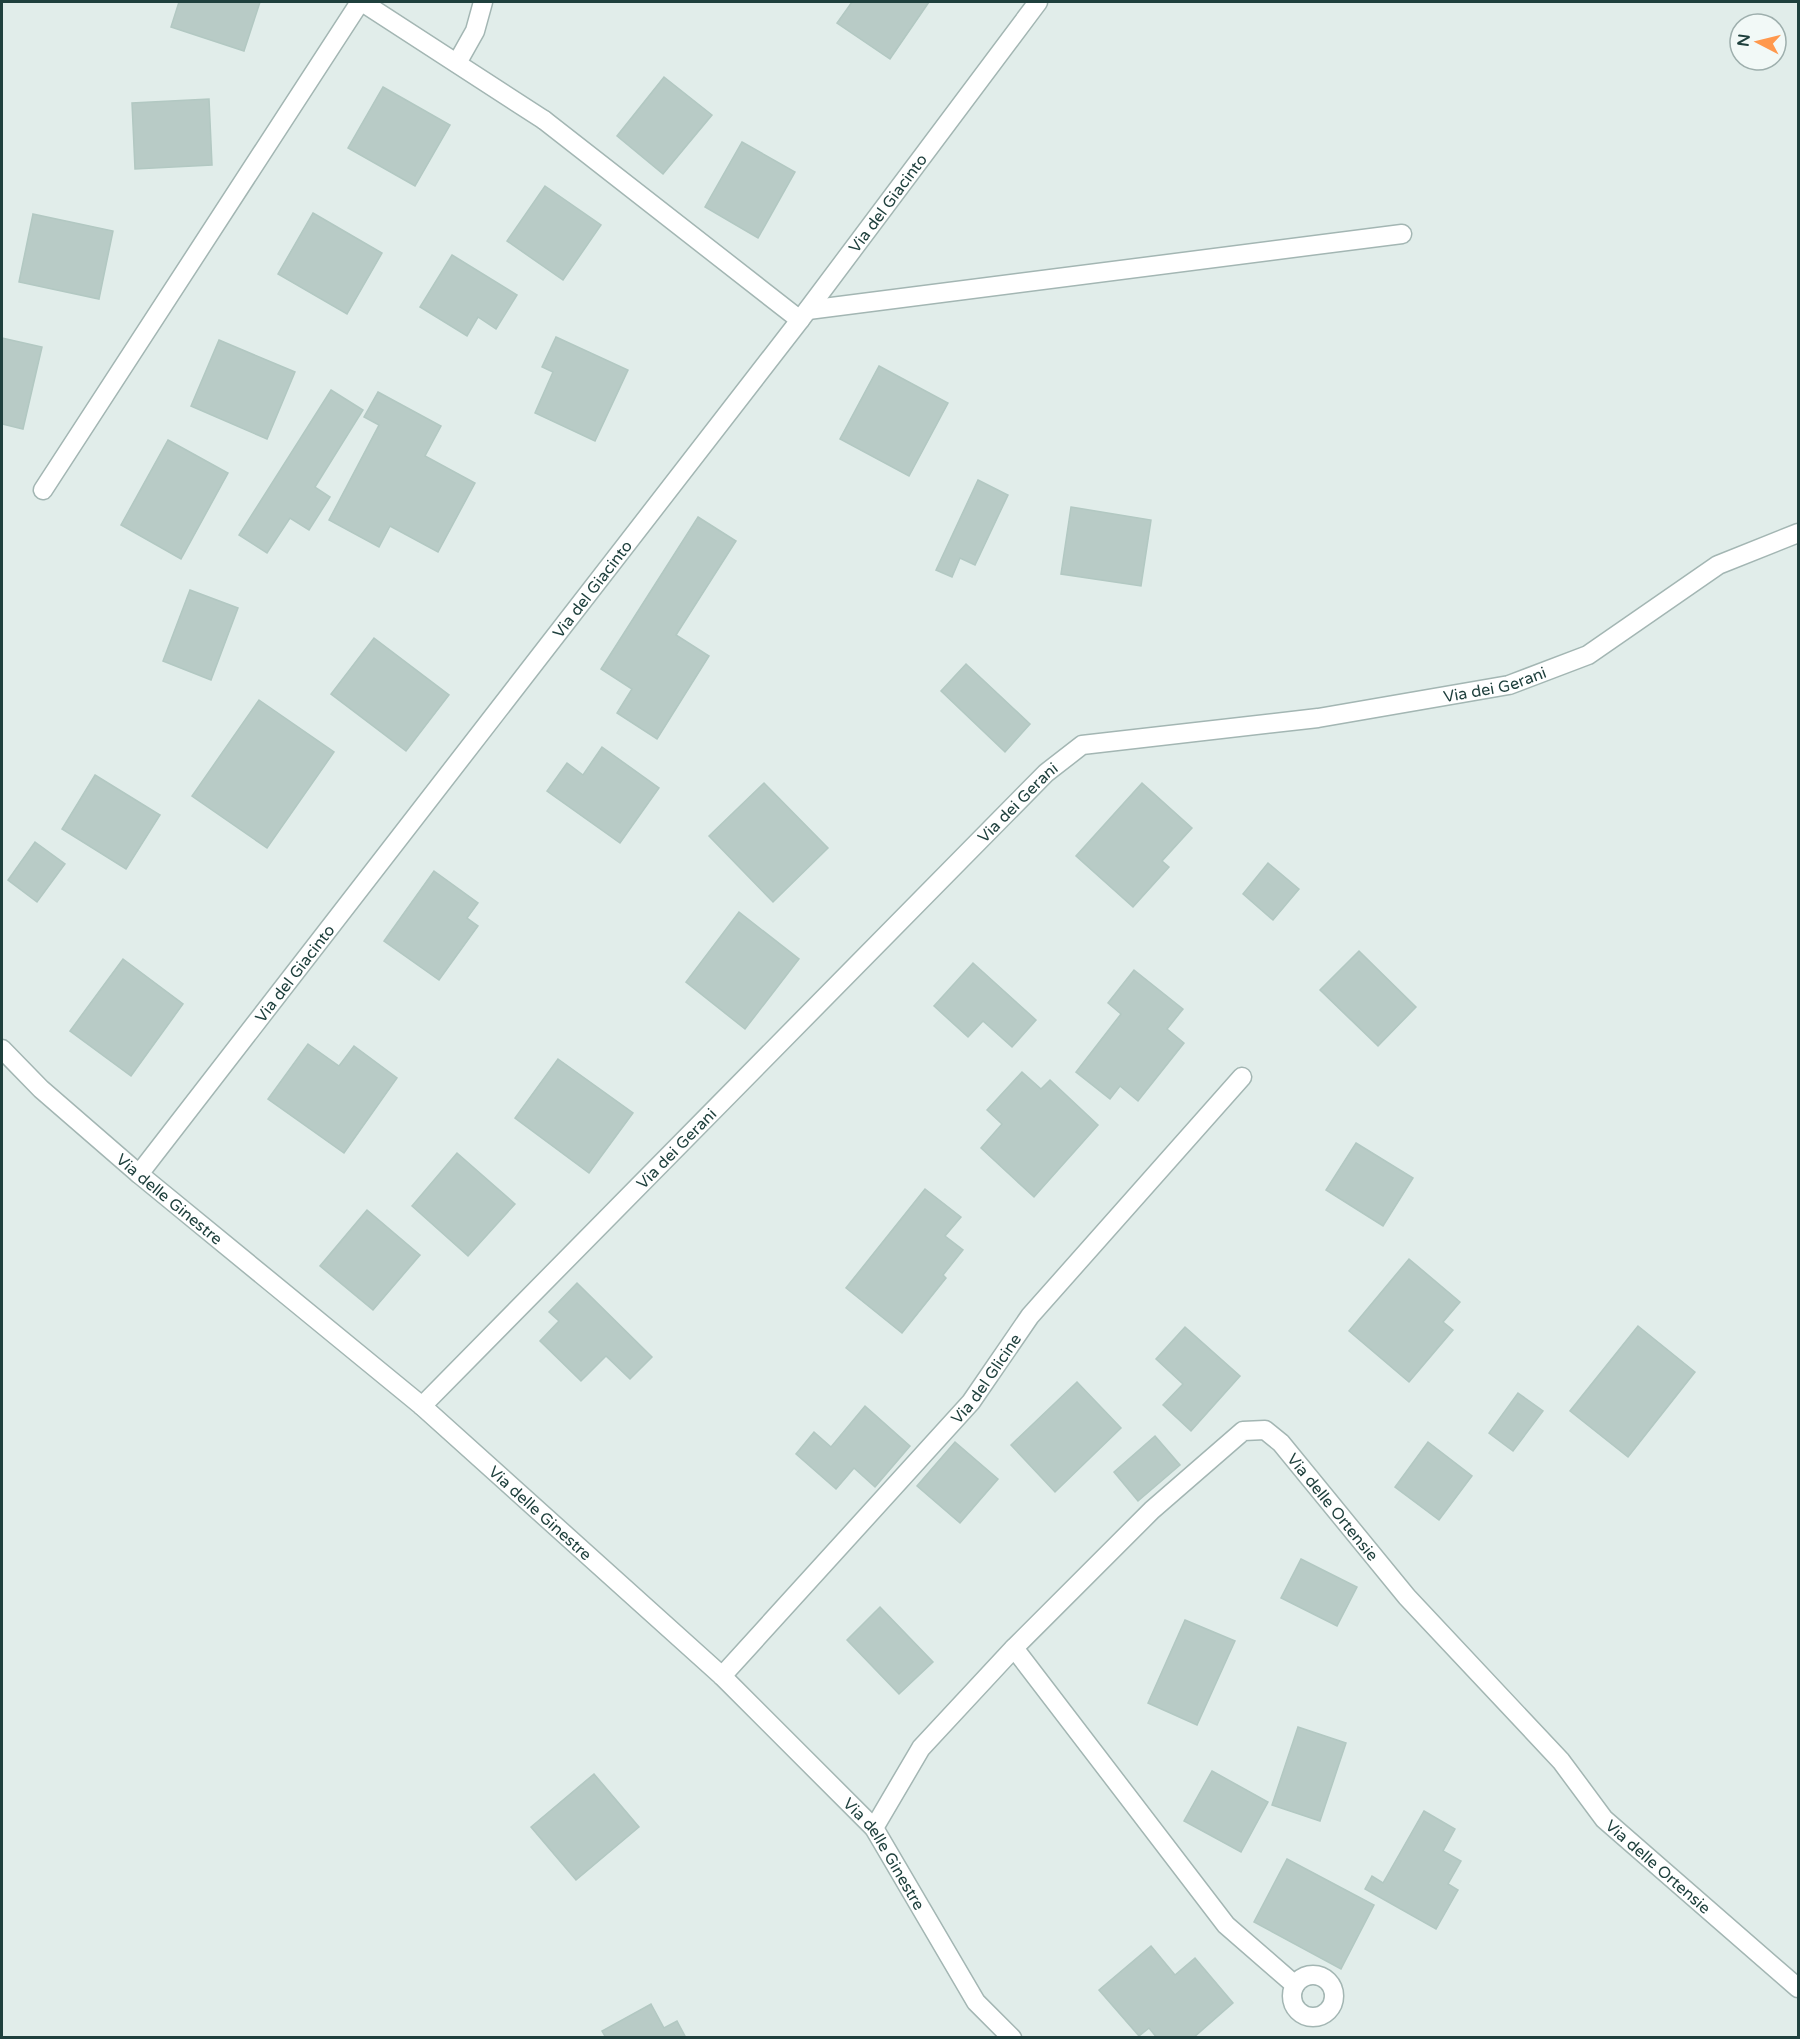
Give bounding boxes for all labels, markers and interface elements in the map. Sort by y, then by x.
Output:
north arrow [1728,12,1788,72]
text: N [1733,33,1755,48]
street label: Via del Giacinto [845,150,932,257]
street label: Via del Giacinto [549,536,637,642]
street label: Via dei Gerani [1442,663,1549,707]
street label: Via dei Gerani [974,759,1062,847]
street label: Via del Giacinto [251,921,339,1027]
street label: Via dei Gerani [633,1104,721,1193]
street label: Via delle Ginestre [112,1150,226,1249]
street label: Via del Glicine [947,1330,1026,1428]
street label: Via delle Ortensie [1283,1450,1382,1565]
street label: Via delle Ginestre [484,1462,596,1565]
street label: Via delle Ginestre [839,1794,929,1914]
street label: Via delle Ortensie [1601,1816,1715,1918]

